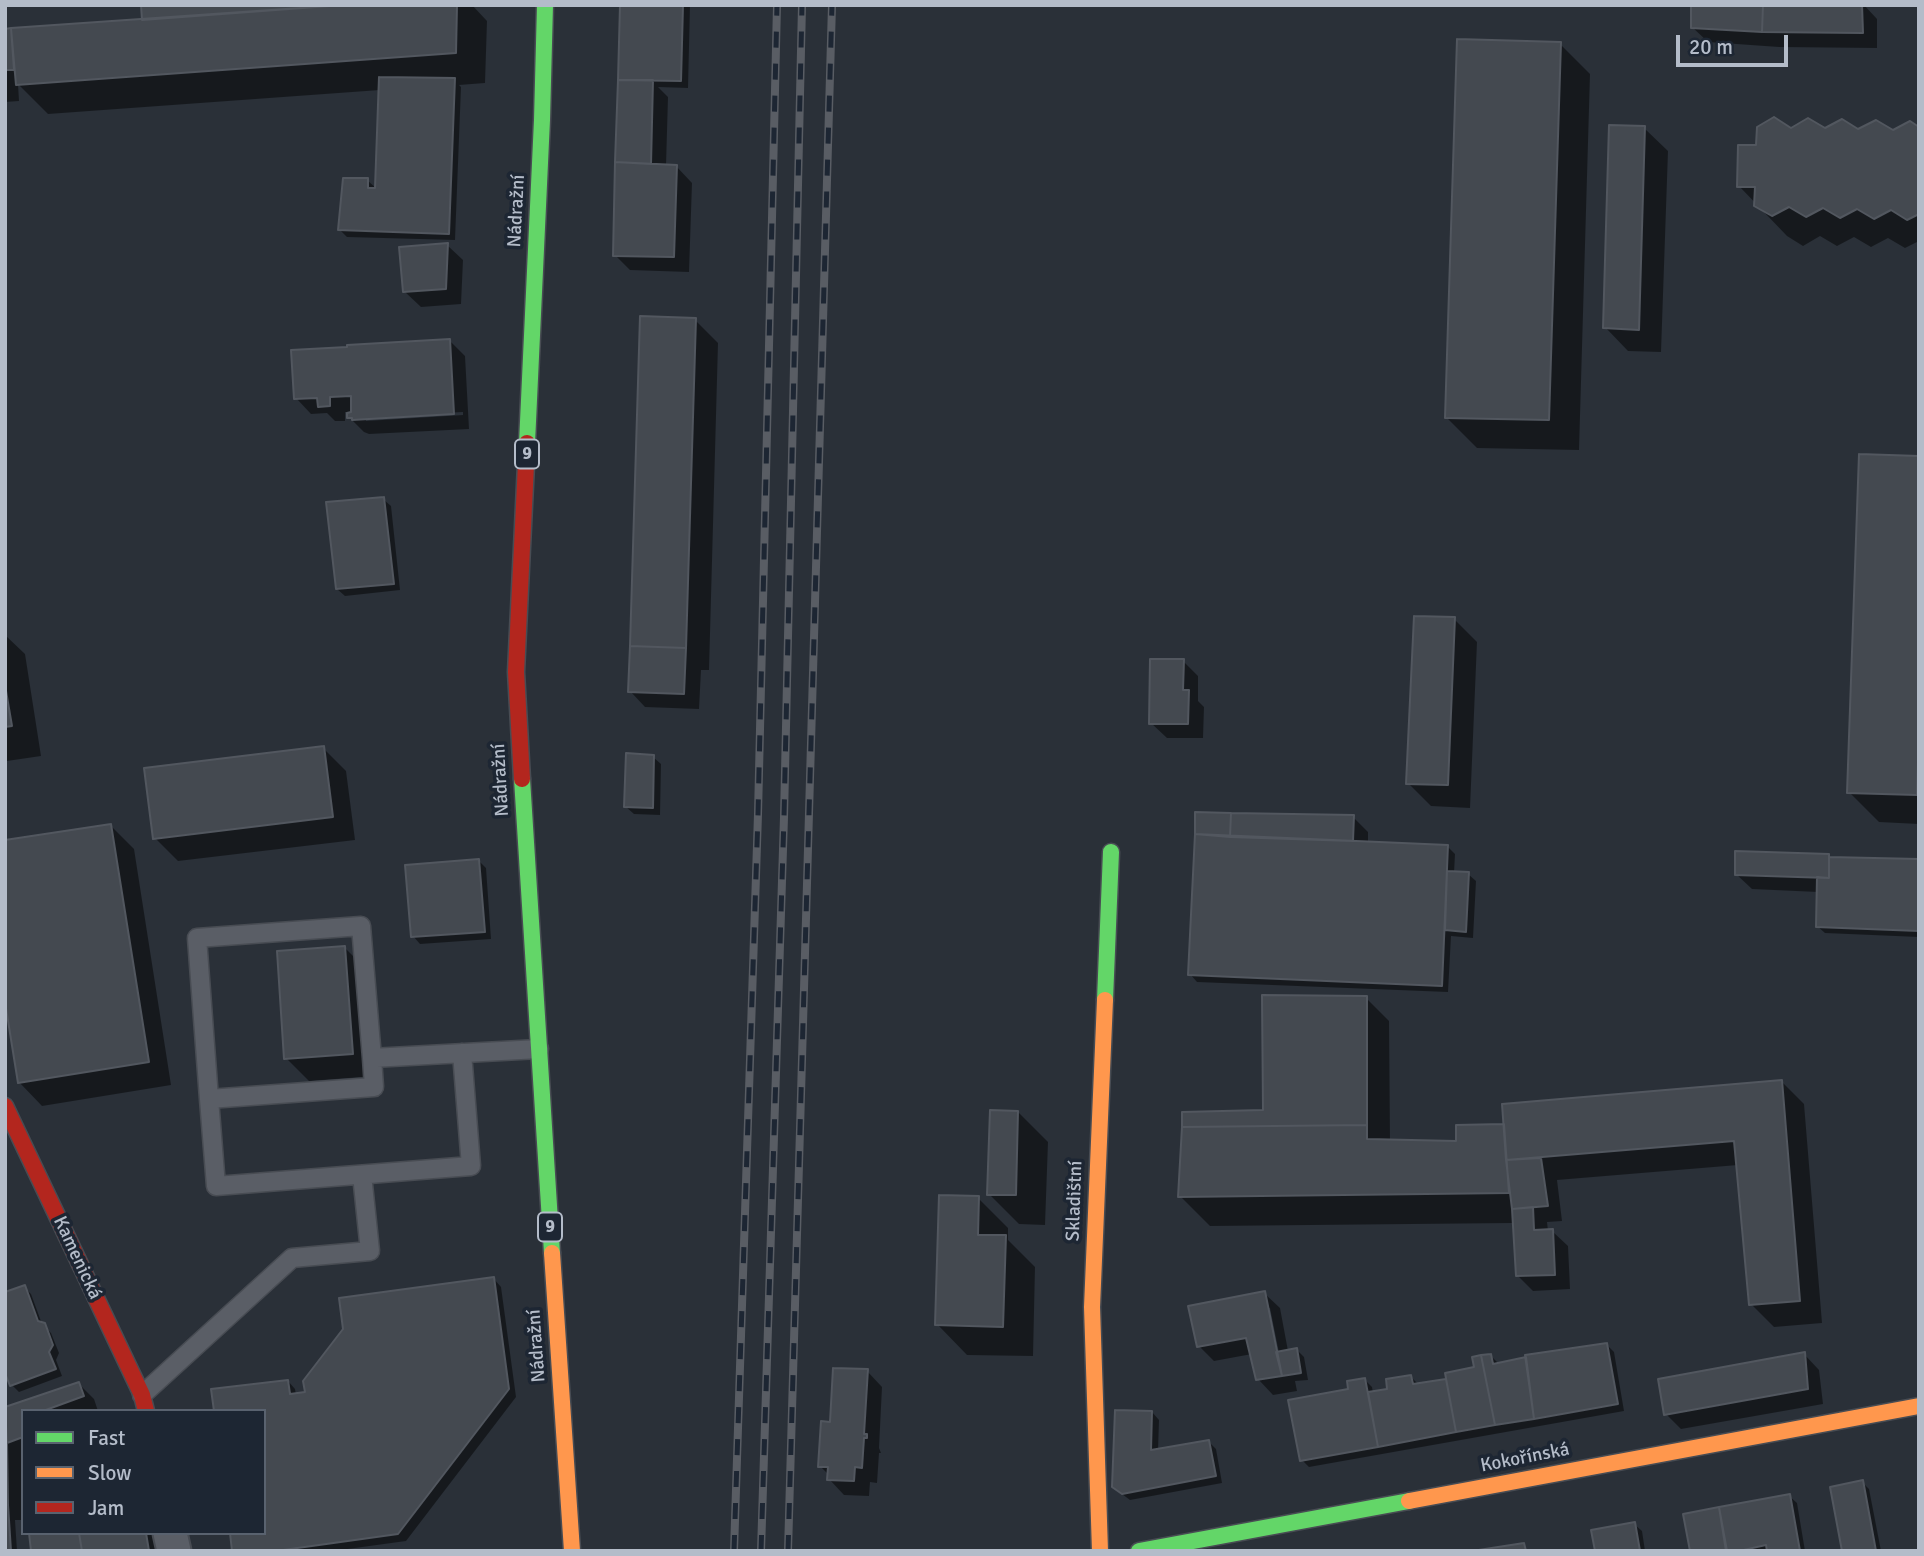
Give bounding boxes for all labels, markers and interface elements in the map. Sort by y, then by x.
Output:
scale bar [1679,21,1791,65]
text: 20 m [1689,34,1733,60]
street label: Nádražní [504,174,530,248]
road number: 9 [515,440,539,468]
street label: Nádražní [488,743,514,817]
street label: Skladištní [1062,1160,1088,1242]
road number: 9 [538,1212,562,1242]
street label: Kamenická [48,1213,106,1303]
street label: Nádražní [523,1309,551,1383]
legend [21,1409,266,1535]
text: Fast [88,1425,125,1451]
street label: Kokořínská [1479,1438,1571,1478]
text: Slow [88,1460,132,1486]
text: Jam [88,1495,124,1521]

